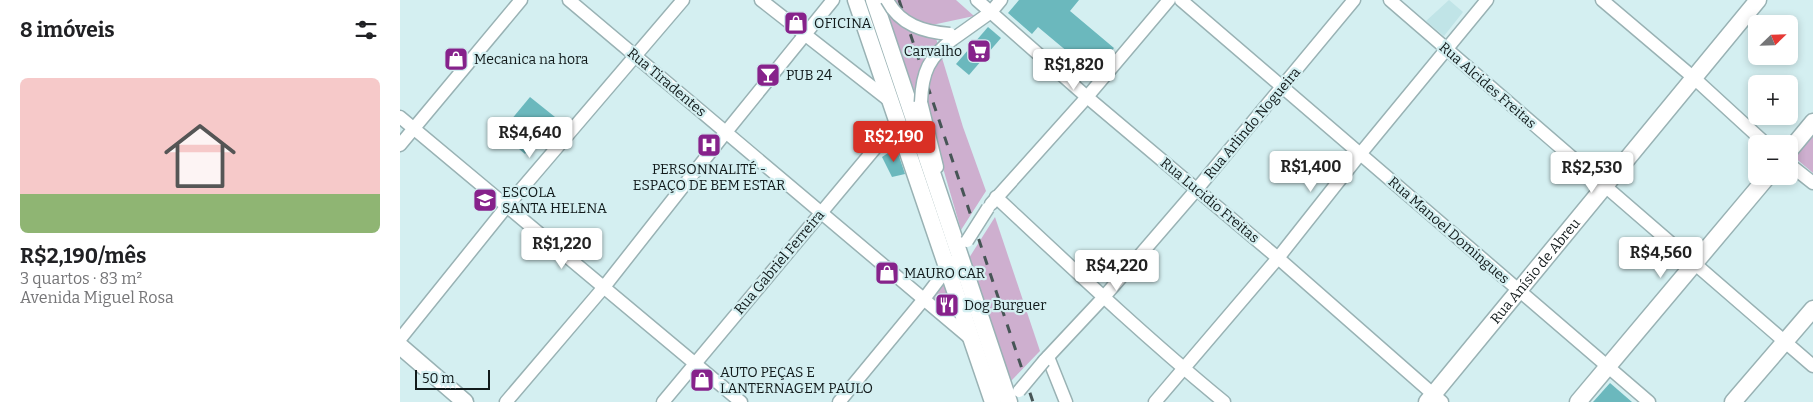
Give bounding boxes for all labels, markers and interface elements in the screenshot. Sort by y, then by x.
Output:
shop icon: OFICINA [783,10,809,36]
place label: OFICINA [814,15,872,32]
north arrow [1748,15,1798,65]
map controls [1748,15,1798,185]
icon: filters [352,16,380,44]
text: 8 imóveis [20,17,115,43]
supermarket icon: Carvalho [966,38,992,64]
street label: Rua Alcides Freitas [1436,39,1540,132]
place label: Carvalho [904,43,962,60]
street label: Rua Tiradentes [624,45,710,120]
shop icon: Mecanica na hora [443,46,469,72]
pin: R$1,820 [1028,48,1120,91]
place label: Mecanica na hora [474,51,589,68]
text: R$1,820 [1044,55,1104,74]
bar icon: PUB 24 [755,62,781,88]
street label: Rua Arlindo Nogueira [1201,64,1304,183]
place label: PUB 24 [786,67,832,84]
button: + [1748,75,1798,125]
icon: home [155,111,245,201]
pin: R$4,640 [484,116,576,159]
pin: R$2,190 [848,120,940,163]
text: R$4,640 [498,123,562,142]
text: R$2,190 [864,127,924,146]
hospital icon: PERSONNALITÉ - ESPAÇO DE BEM ESTAR [696,132,722,158]
button: − [1748,135,1798,185]
pin: R$1,400 [1265,150,1357,193]
pin: R$2,530 [1546,152,1638,194]
street label: Rua Lucidio Freitas [1157,154,1262,247]
text: R$1,400 [1281,157,1341,176]
text: R$2,530 [1562,158,1623,177]
place label: PERSONNALITÉ - ESPAÇO DE BEM ESTAR [633,160,785,194]
street label: Rua Manoel Domingues [1385,173,1513,288]
place label: ESCOLA SANTA HELENA [502,184,607,217]
school or university icon: ESCOLA SANTA HELENA [472,187,498,213]
street label: Rua Gabriel Ferreira [731,207,828,318]
street label: Rua Anísio de Abreu [1487,215,1584,327]
pin: R$1,220 [516,228,608,270]
text: R$1,220 [532,234,592,253]
pin: R$4,560 [1615,236,1707,279]
text: R$2,190/mês [20,243,146,269]
text: R$4,560 [1630,243,1692,262]
pin: R$4,220 [1071,250,1163,292]
text: R$4,220 [1086,256,1148,275]
shop icon: MAURO CAR [874,260,900,286]
place label: MAURO CAR [904,265,985,282]
text: 3 quartos · 83 m² [20,269,142,288]
text: Avenida Miguel Rosa [20,288,174,307]
restaurant icon: Dog Burguer [934,292,960,318]
place label: Dog Burguer [964,297,1046,314]
place label: AUTO PEÇAS E LANTERNAGEM PAULO [720,364,873,397]
scale bar [415,367,490,390]
shop icon: AUTO PEÇAS E LANTERNAGEM PAULO [689,367,715,393]
text: 50 m [422,370,455,387]

